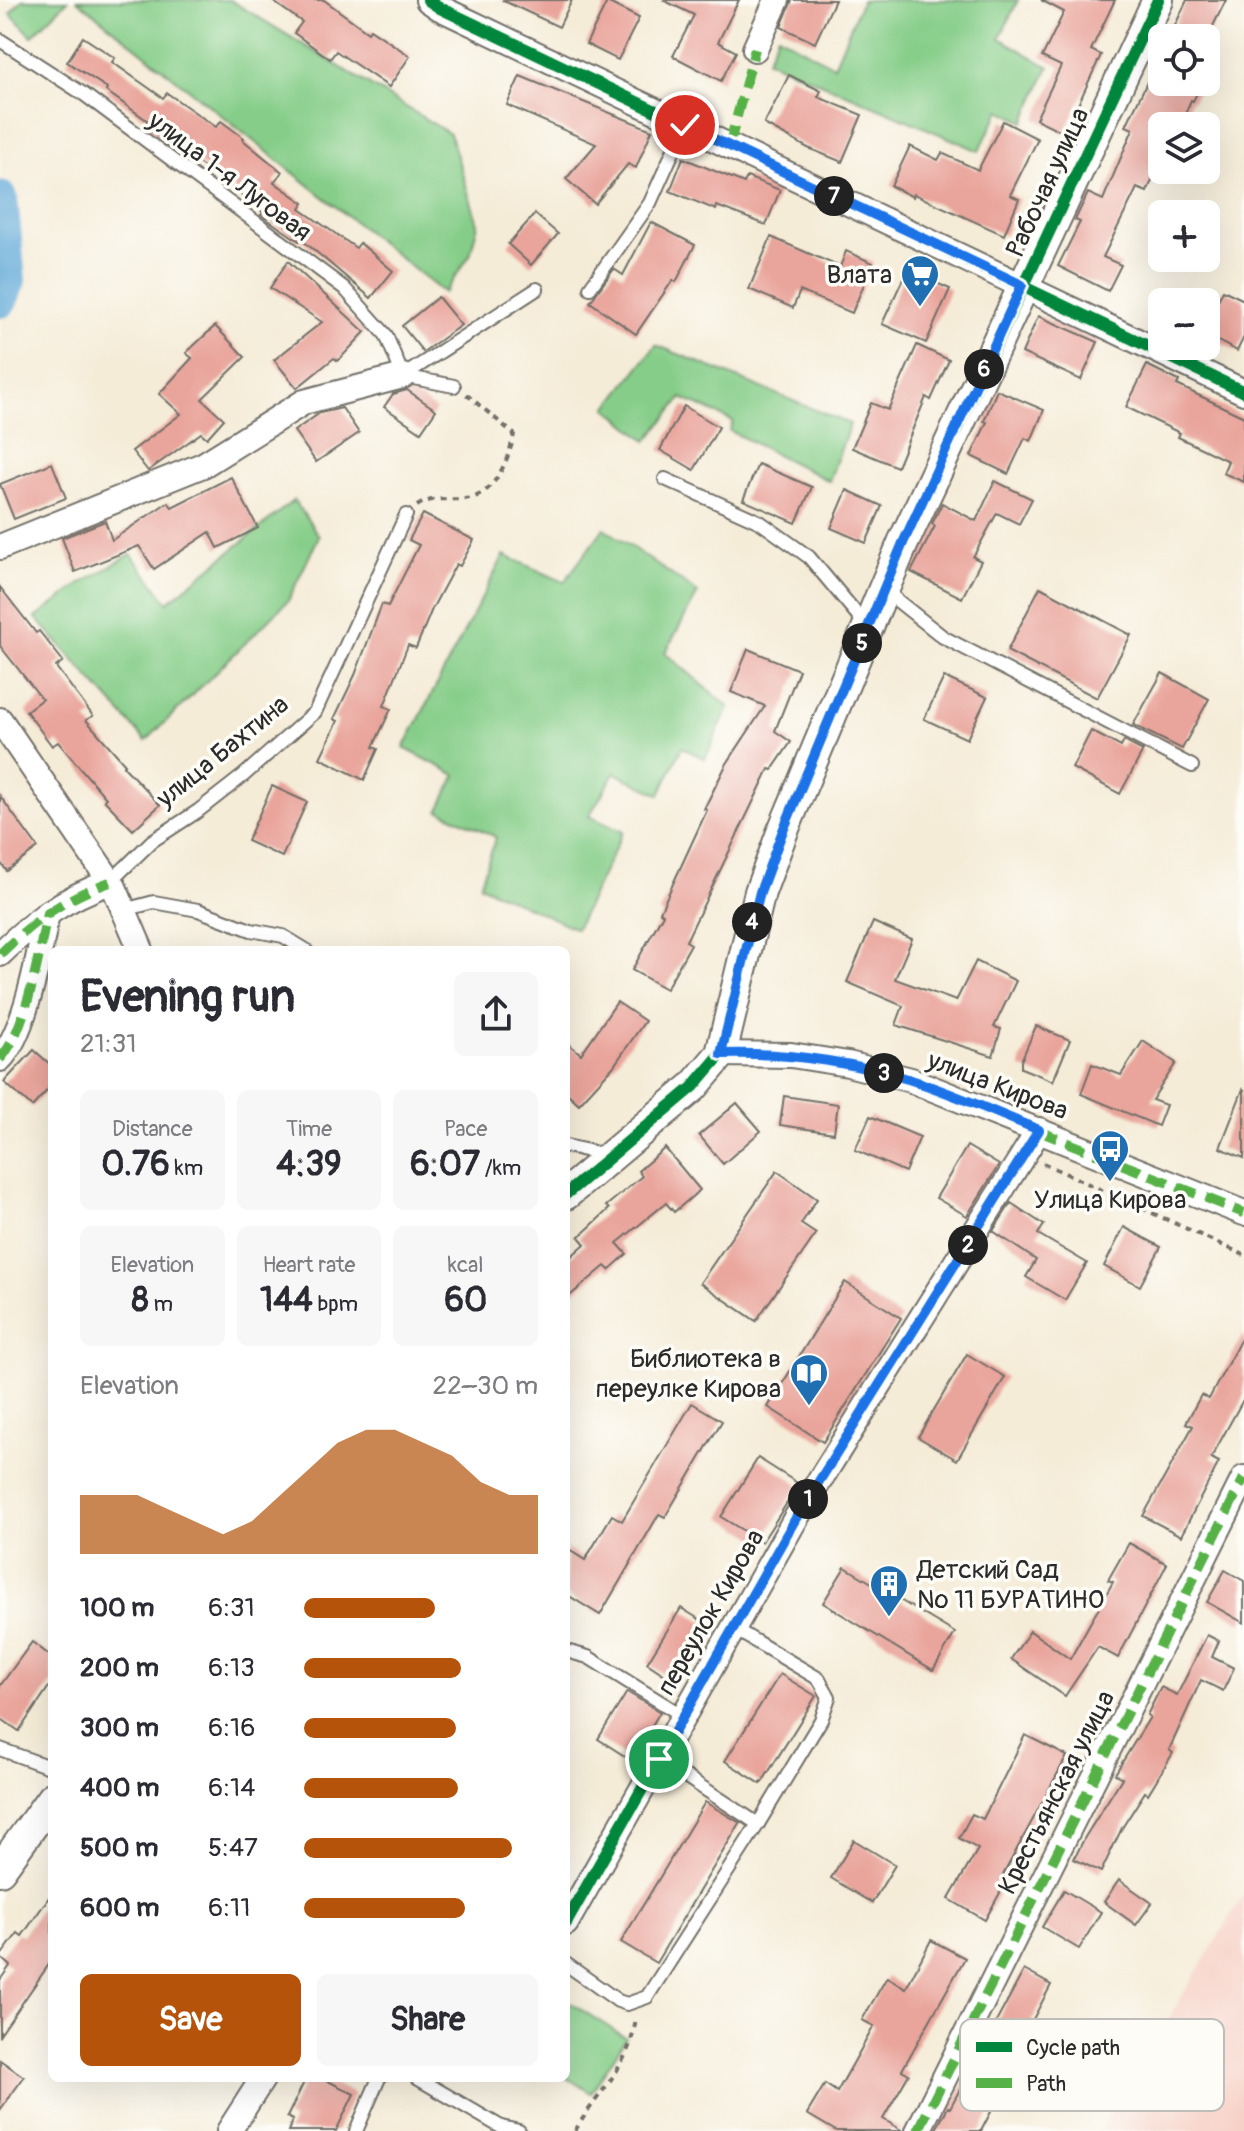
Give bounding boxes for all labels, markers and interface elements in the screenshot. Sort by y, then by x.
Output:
map controls [1148,24,1220,360]
button: locate [1148,24,1220,96]
pin [651,91,719,159]
icon: check [663,103,707,147]
street label: Рабочая улица [999,103,1096,262]
street label: улица 1-я Луговая [141,104,317,249]
button: layers [1148,112,1220,184]
pin: 7 [814,176,854,216]
text: 7 [828,182,840,210]
button: + [1148,200,1220,272]
supermarket icon: Влата [899,253,941,308]
place label: Влата [826,259,892,291]
button: − [1148,288,1220,360]
pin: 6 [964,349,1004,389]
text: 6 [978,355,990,383]
pin: 5 [842,623,882,663]
text: 5 [856,629,868,657]
street label: улица Бахтина [149,689,295,815]
pin: 4 [732,902,772,942]
text: 4 [746,908,758,936]
text: Evening run [80,970,295,1025]
button: share [454,972,538,1056]
text: 21:31 [80,1028,136,1060]
street label: улица Кирова [922,1044,1072,1127]
pin: 3 [864,1053,904,1093]
text: 3 [878,1059,890,1087]
text: Distance [112,1115,193,1143]
text: Time [286,1115,332,1143]
text: Pace [444,1115,487,1143]
bus stop icon: Улица Кирова [1089,1128,1131,1183]
text: 0.76 [101,1143,170,1186]
text: 4:39 [276,1143,342,1186]
text: 6:07 [410,1143,480,1186]
text: km [170,1154,203,1182]
text: /km [480,1154,521,1182]
place label: Улица Кирова [1034,1184,1186,1216]
pin: 2 [948,1225,988,1265]
text: 2 [962,1231,974,1259]
text: Elevation [110,1251,194,1279]
text: Heart rate [263,1251,355,1279]
text: kcal [448,1251,484,1279]
text: 8 [132,1279,149,1322]
text: 144 [260,1279,313,1322]
text: 60 [444,1279,487,1322]
text: m [149,1290,173,1318]
text: bpm [313,1290,358,1318]
place label: Библиотека в переулке Кирова [596,1343,781,1405]
library icon: Библиотека в переулке Кирова [788,1352,830,1407]
text: Elevation [80,1370,179,1402]
text: 22–30 m [433,1370,538,1402]
pin: 1 [788,1479,828,1519]
text: 1 [804,1485,812,1513]
street label: переулок Кирова [650,1524,771,1701]
place label: Детский Сад № 11 БУРАТИНО [916,1554,1104,1616]
building icon: Детский Сад № 11 БУРАТИНО [868,1563,910,1618]
text: 100 m [80,1592,154,1624]
text: 6:31 [208,1592,255,1624]
text: 200 m [80,1652,159,1684]
text: 6:13 [208,1652,255,1684]
street label: Крестьянская улица [992,1685,1122,1900]
text: 300 m [80,1712,159,1744]
text: 6:16 [208,1712,255,1744]
pin [625,1725,693,1793]
icon: arrive [637,1737,681,1781]
text: 400 m [80,1772,159,1804]
text: 6:14 [208,1772,255,1804]
text: 500 m [80,1832,158,1864]
text: 5:47 [208,1832,258,1864]
text: 600 m [80,1892,159,1924]
text: 6:11 [208,1892,250,1924]
button: Save [80,1974,301,2066]
button: Share [317,1974,538,2066]
legend [960,2019,1224,2111]
text: Cycle path [1026,2034,1120,2062]
text: Path [1026,2070,1066,2098]

